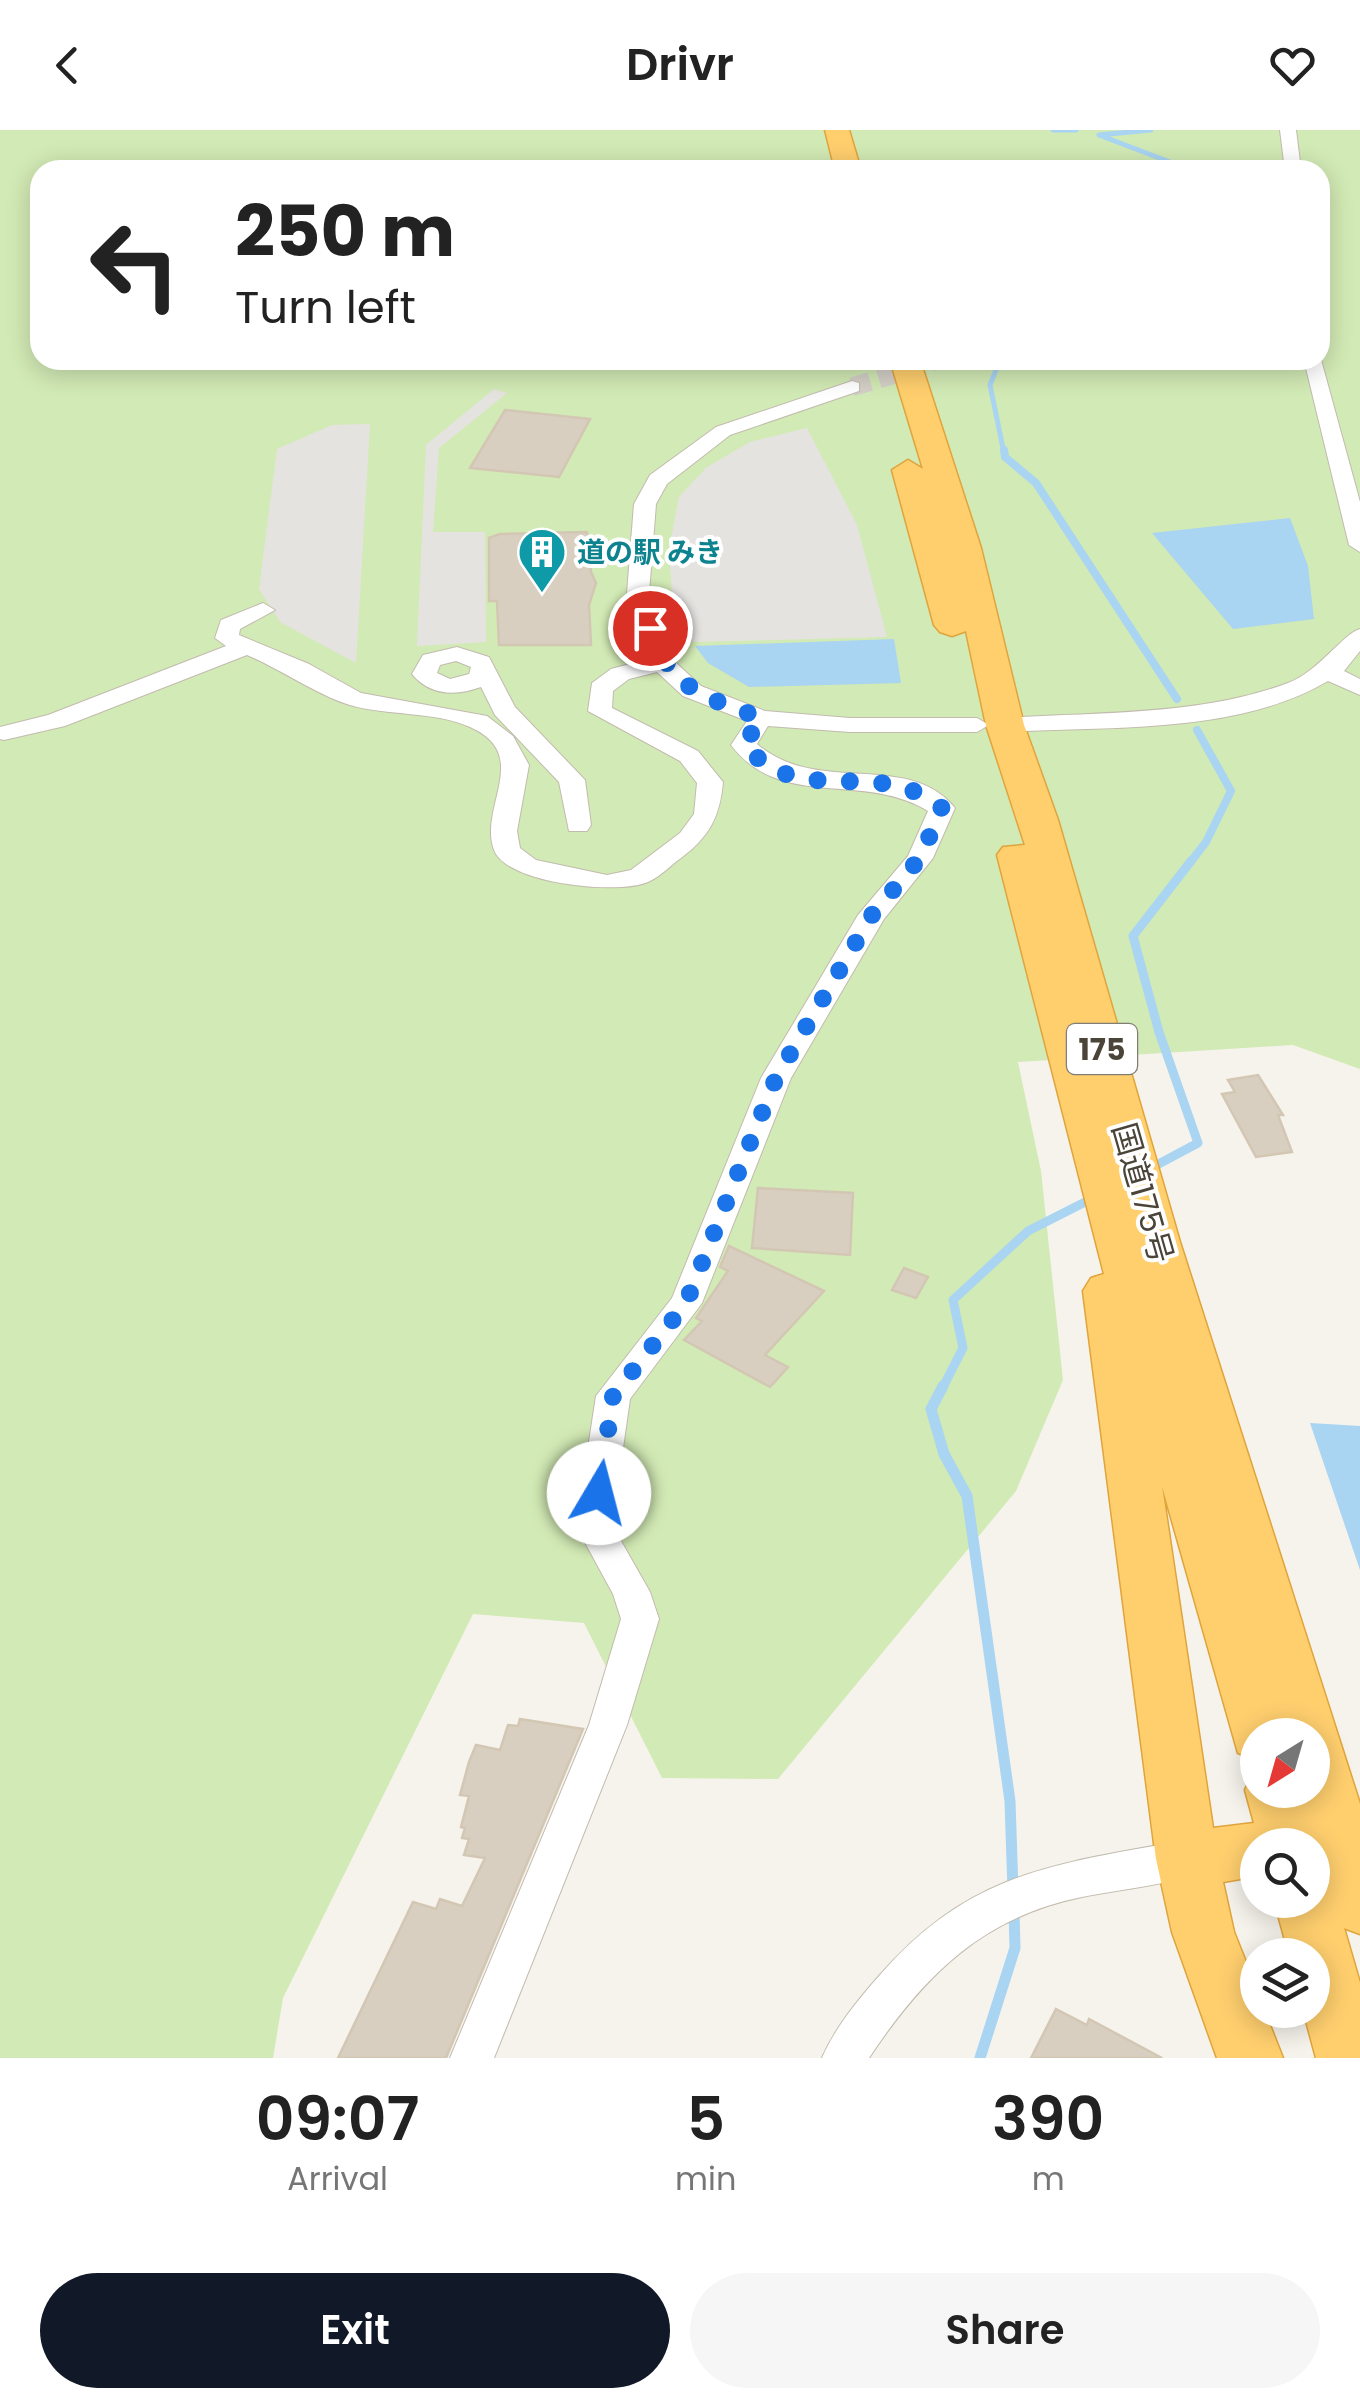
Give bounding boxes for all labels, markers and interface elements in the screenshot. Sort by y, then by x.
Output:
text: Drivr [626,33,734,96]
icon: back [40,38,95,93]
icon: heart [1265,38,1320,93]
text: 250 m [235,182,455,281]
icon: left [70,200,200,330]
text: Turn left [235,276,416,339]
building icon: 道の駅 みき [516,526,568,594]
place label: 道の駅 みき [577,533,723,572]
pin [608,586,693,671]
icon: arrive [623,601,678,656]
road number: 175 [1067,1024,1137,1074]
street label: 国道175号 [1102,1118,1184,1268]
position arrow [547,1441,651,1545]
north arrow [1240,1718,1330,1808]
map controls [1240,1718,1330,2028]
button: search [1240,1828,1330,1918]
button: layers [1240,1938,1330,2028]
text: 09:07 [256,2077,419,2161]
text: 5 [686,2077,725,2161]
text: 390 [992,2077,1104,2161]
text: Arrival [287,2156,388,2201]
text: min [675,2156,736,2201]
text: m [1032,2156,1065,2201]
button: Exit [40,2273,670,2388]
button: Share [690,2273,1320,2388]

